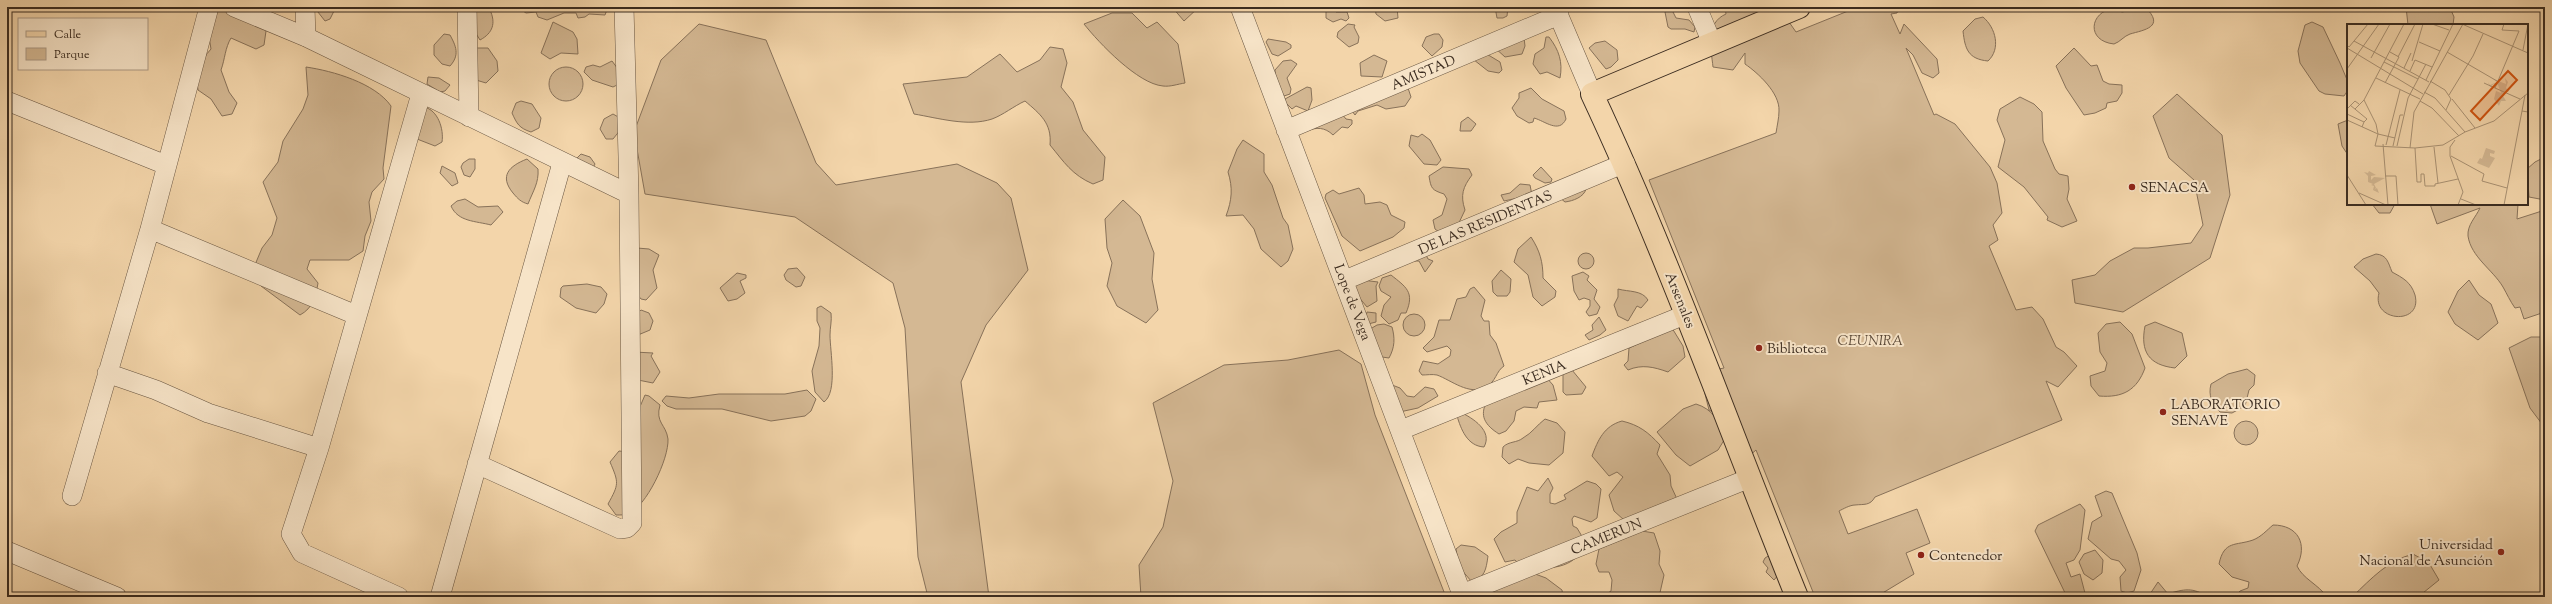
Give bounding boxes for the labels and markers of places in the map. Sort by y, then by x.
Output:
place label: SENACSA [2140,179,2210,199]
marker: SENACSA [2127,182,2137,192]
place label: Biblioteca [1767,340,1827,360]
marker: Biblioteca [1754,343,1764,353]
place label: LABORATORIO SENAVE [2171,396,2280,432]
marker: LABORATORIO SENAVE [2158,407,2168,417]
place label: Universidad Nacional de Asunción [2360,536,2493,572]
place label: Contenedor [1929,547,2003,567]
marker: Universidad Nacional de Asunción [2496,547,2506,557]
marker: Contenedor [1916,550,1926,560]

